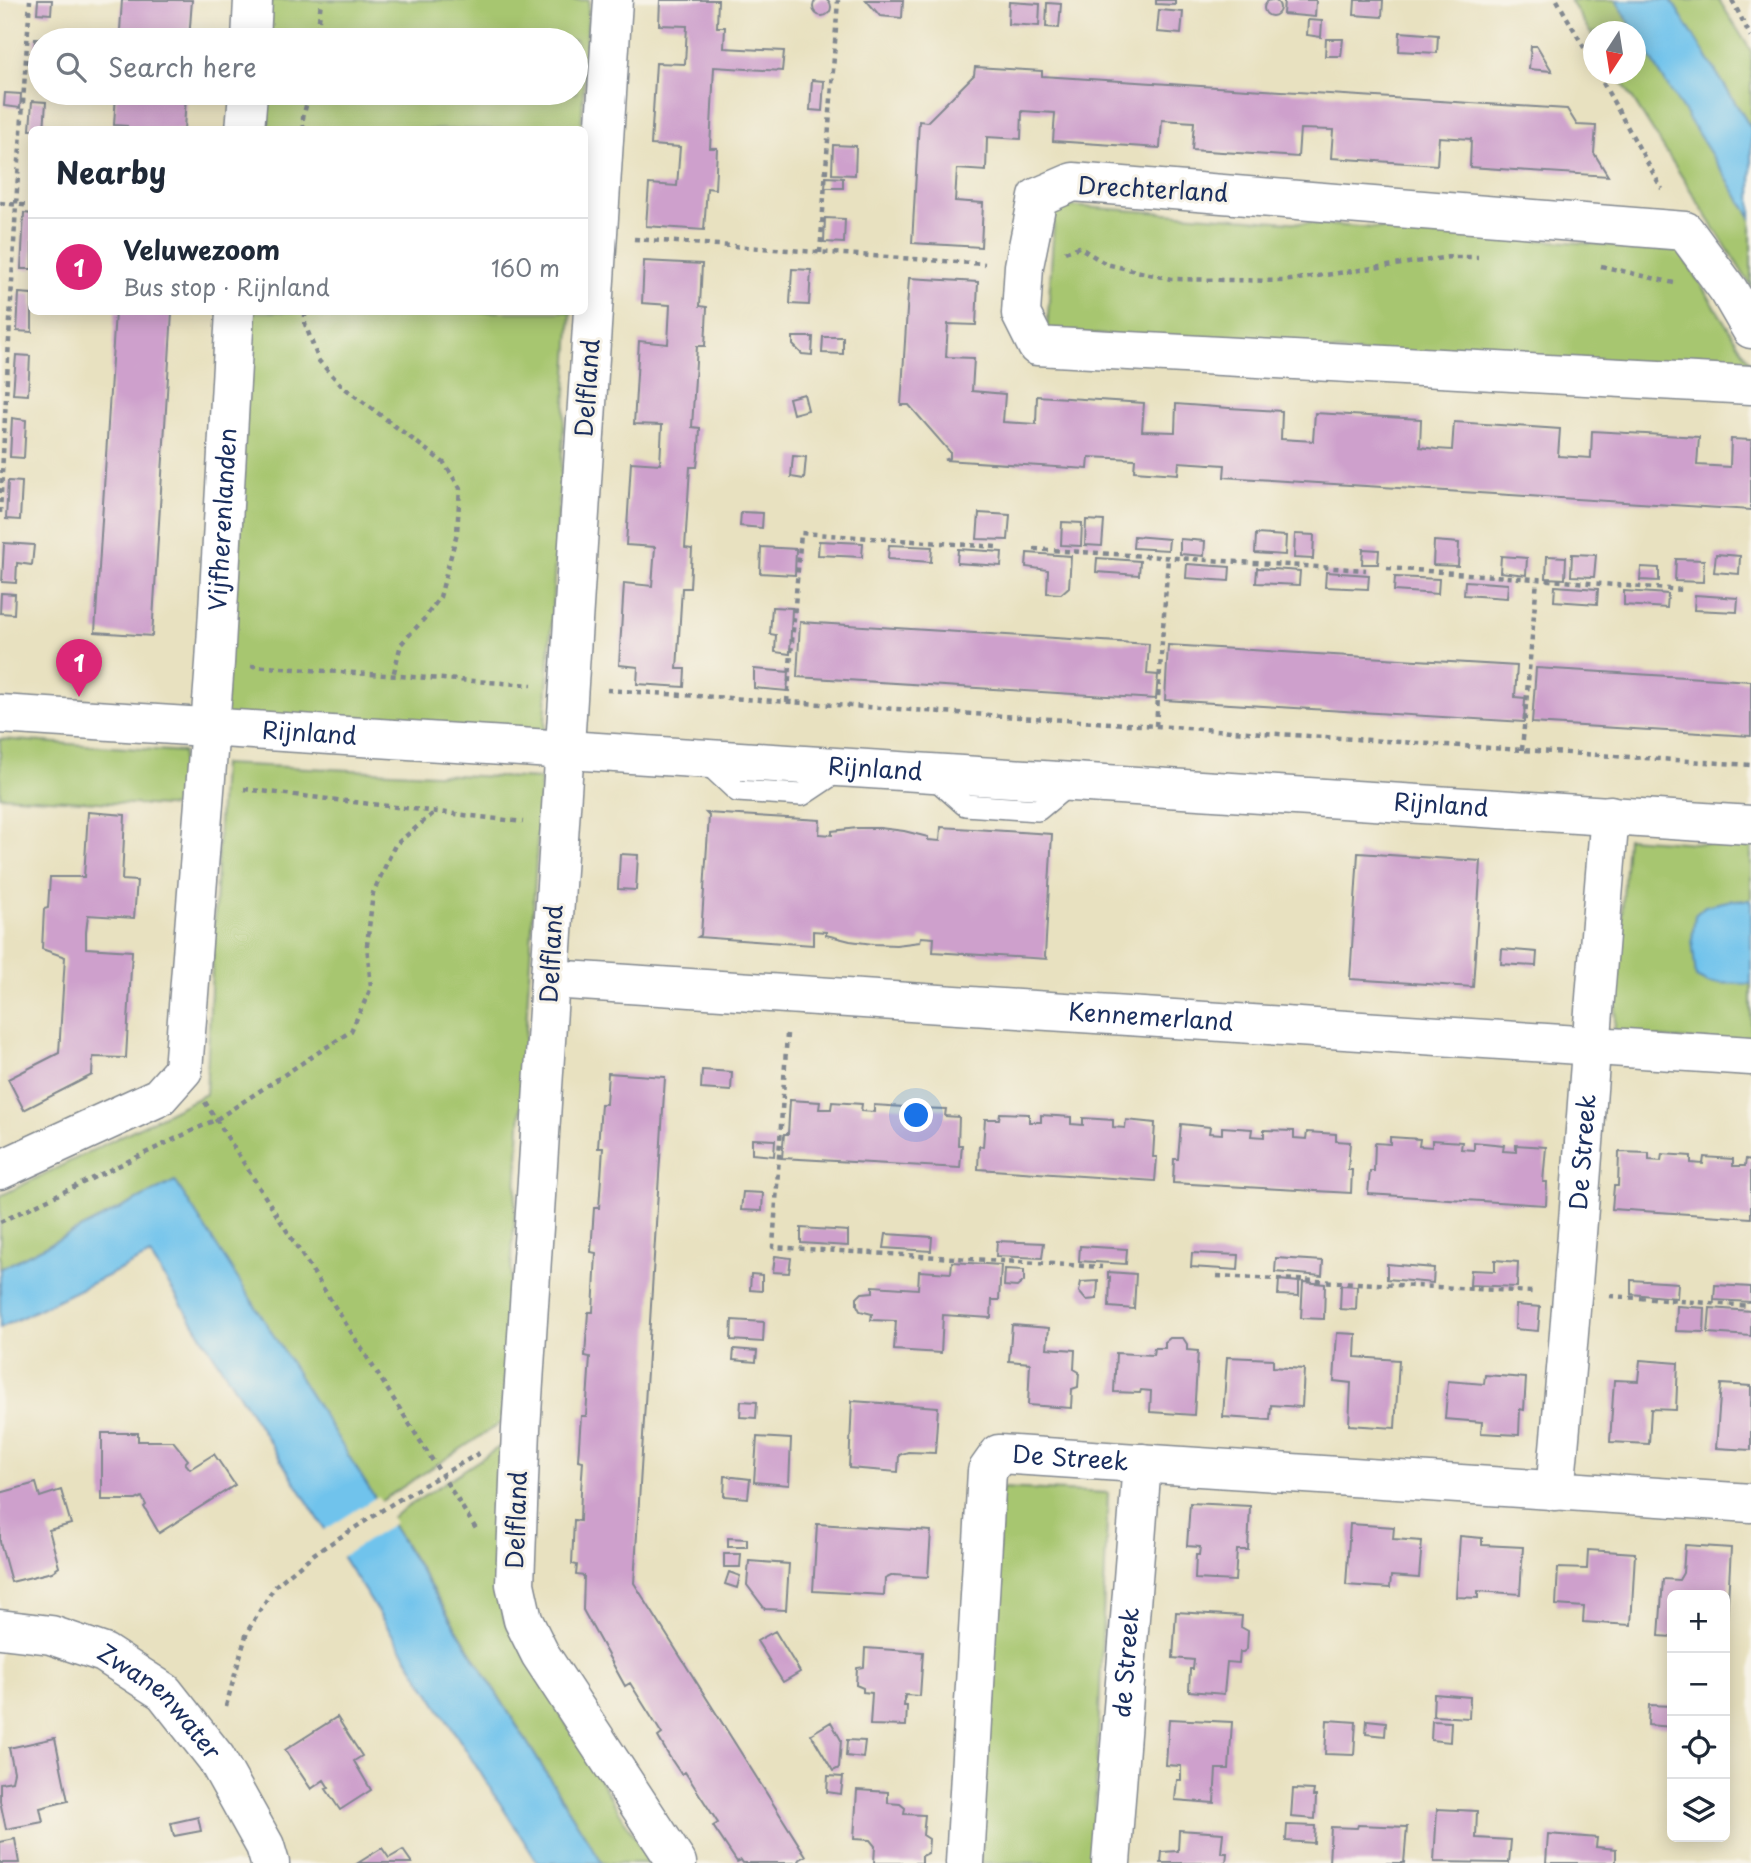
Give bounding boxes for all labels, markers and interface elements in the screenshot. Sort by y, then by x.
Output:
north arrow [1583,21,1646,84]
search box [28,28,588,105]
text: Search here [108,47,257,86]
icon: search [52,48,90,86]
text: Nearby [56,149,166,194]
street label: Drechterland [1077,166,1229,210]
text: Veluwezoom [123,230,280,269]
text: 1 [74,250,85,285]
text: 160 m [491,250,560,285]
text: Bus stop · Rijnland [123,269,330,304]
street label: Delfland [565,337,607,438]
street label: Vijfherenlanden [198,427,244,612]
pin: 1 [56,639,102,697]
street label: Rijnland [261,711,358,753]
street label: Rijnland [827,747,924,788]
street label: Rijnland [1393,782,1490,824]
street label: Delfland [529,904,571,1004]
street label: Kennemerland [1067,992,1235,1039]
street label: De Streek [1559,1093,1604,1211]
your location [899,1098,933,1132]
street label: De Streek [1011,1435,1130,1478]
street label: Delfland [495,1470,535,1570]
map controls [1667,1590,1730,1842]
button: + [1667,1590,1730,1653]
street label: de Streek [1102,1606,1147,1719]
street label: Zwanenwater [91,1634,231,1767]
button: − [1667,1653,1730,1716]
button: locate [1667,1716,1730,1779]
button: layers [1667,1779,1730,1842]

